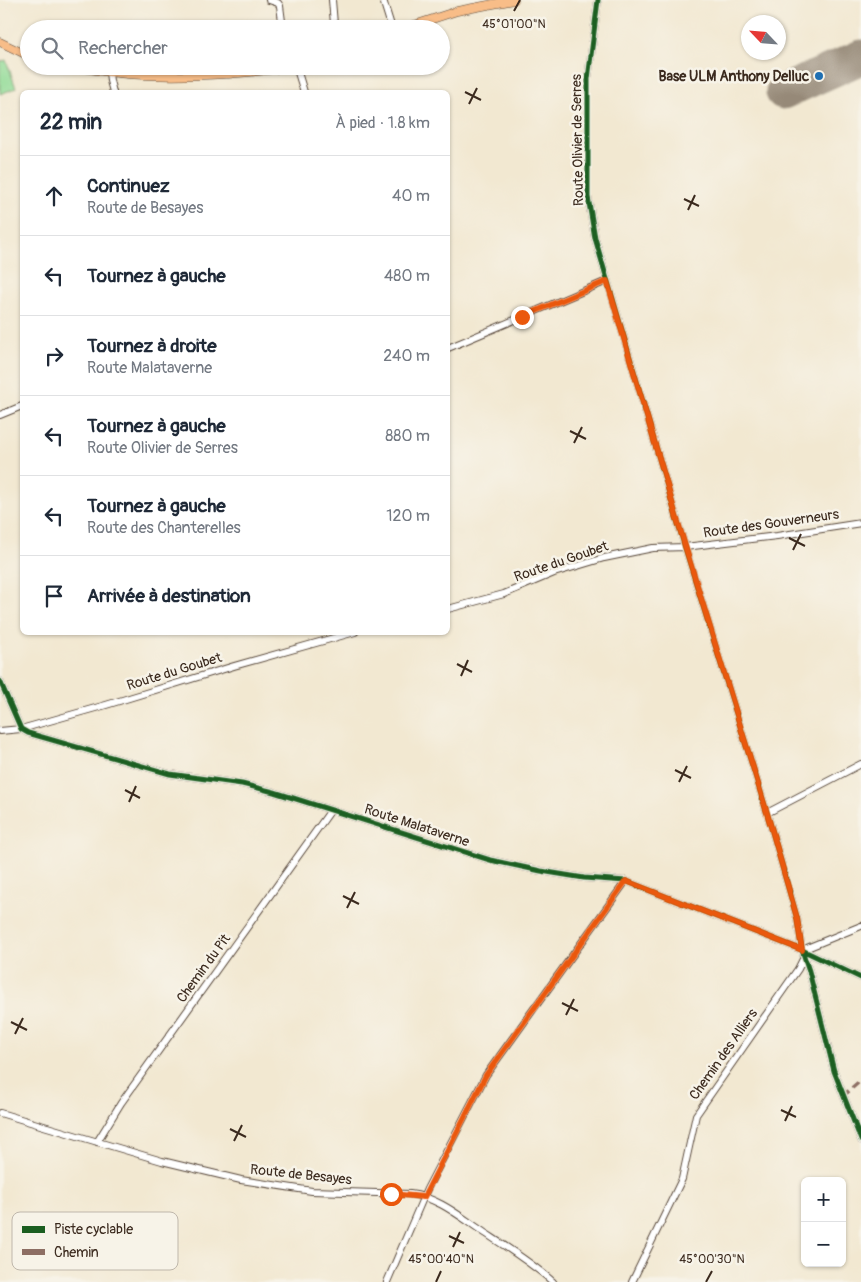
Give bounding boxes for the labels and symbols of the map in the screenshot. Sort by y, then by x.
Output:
north arrow [741,15,786,60]
text: 45°01'00"N [482,17,546,32]
place label: Base ULM Anthony Delluc [658,68,809,85]
marker: Base ULM Anthony Delluc [813,70,825,82]
street label: Route Olivier de Serres [568,73,587,206]
route end [511,306,534,329]
street label: Route des Gouverneurs [702,505,841,541]
street label: Route du Goubet [512,537,611,586]
street label: Route du Goubet [125,649,224,694]
street label: Route Malataverne [362,800,472,850]
street label: Chemin du Pit [173,930,234,1006]
street label: Chemin des Alliers [686,1005,762,1103]
street label: Route de Besayes [249,1161,353,1188]
route start [380,1183,403,1206]
legend [12,1212,178,1270]
text: Piste cyclable [54,1221,133,1238]
text: Chemin [54,1244,99,1261]
text: 45°00'40"N [408,1252,474,1267]
text: 45°00'30"N [679,1252,745,1267]

